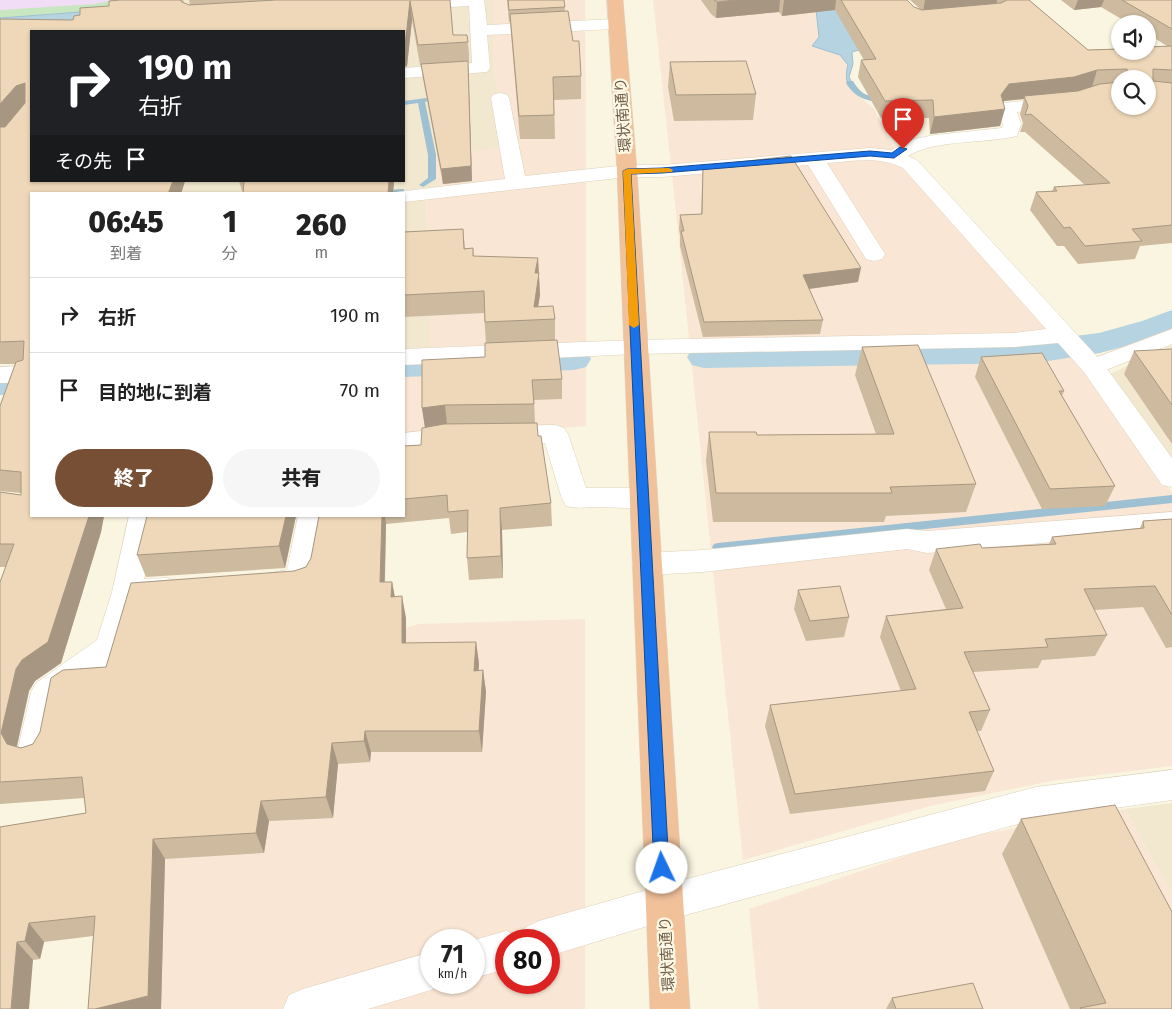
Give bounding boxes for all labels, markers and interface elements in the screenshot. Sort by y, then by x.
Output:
map controls [1111,15,1156,115]
button: sound [1111,15,1156,60]
text: 190 m [138,46,232,88]
icon: right [55,50,120,115]
button: search [1111,70,1156,115]
street label: 環状南通り [611,77,635,153]
text: 右折 [138,93,182,120]
pin [882,98,924,149]
icon: arrive [889,105,917,133]
icon: arrive [122,145,150,173]
text: その先 [55,150,112,173]
text: 06:45 [88,204,164,240]
text: 1 [223,204,237,240]
text: 260 [296,207,347,243]
text: m [315,243,328,262]
text: 到着 [110,244,142,263]
text: 分 [222,244,238,263]
icon: right [55,301,83,329]
text: 190 m [330,304,380,327]
text: 右折 [98,306,136,329]
icon: arrive [55,376,83,404]
text: 70 m [340,379,380,402]
text: 目的地に到着 [98,381,212,404]
button: 終了 [55,449,213,507]
button: 共有 [223,449,380,507]
position arrow [635,841,687,893]
street label: 環状南通り [656,916,678,992]
speed limit sign: 80 [495,929,560,994]
text: 71 [441,940,464,970]
text: km/h [438,967,467,981]

